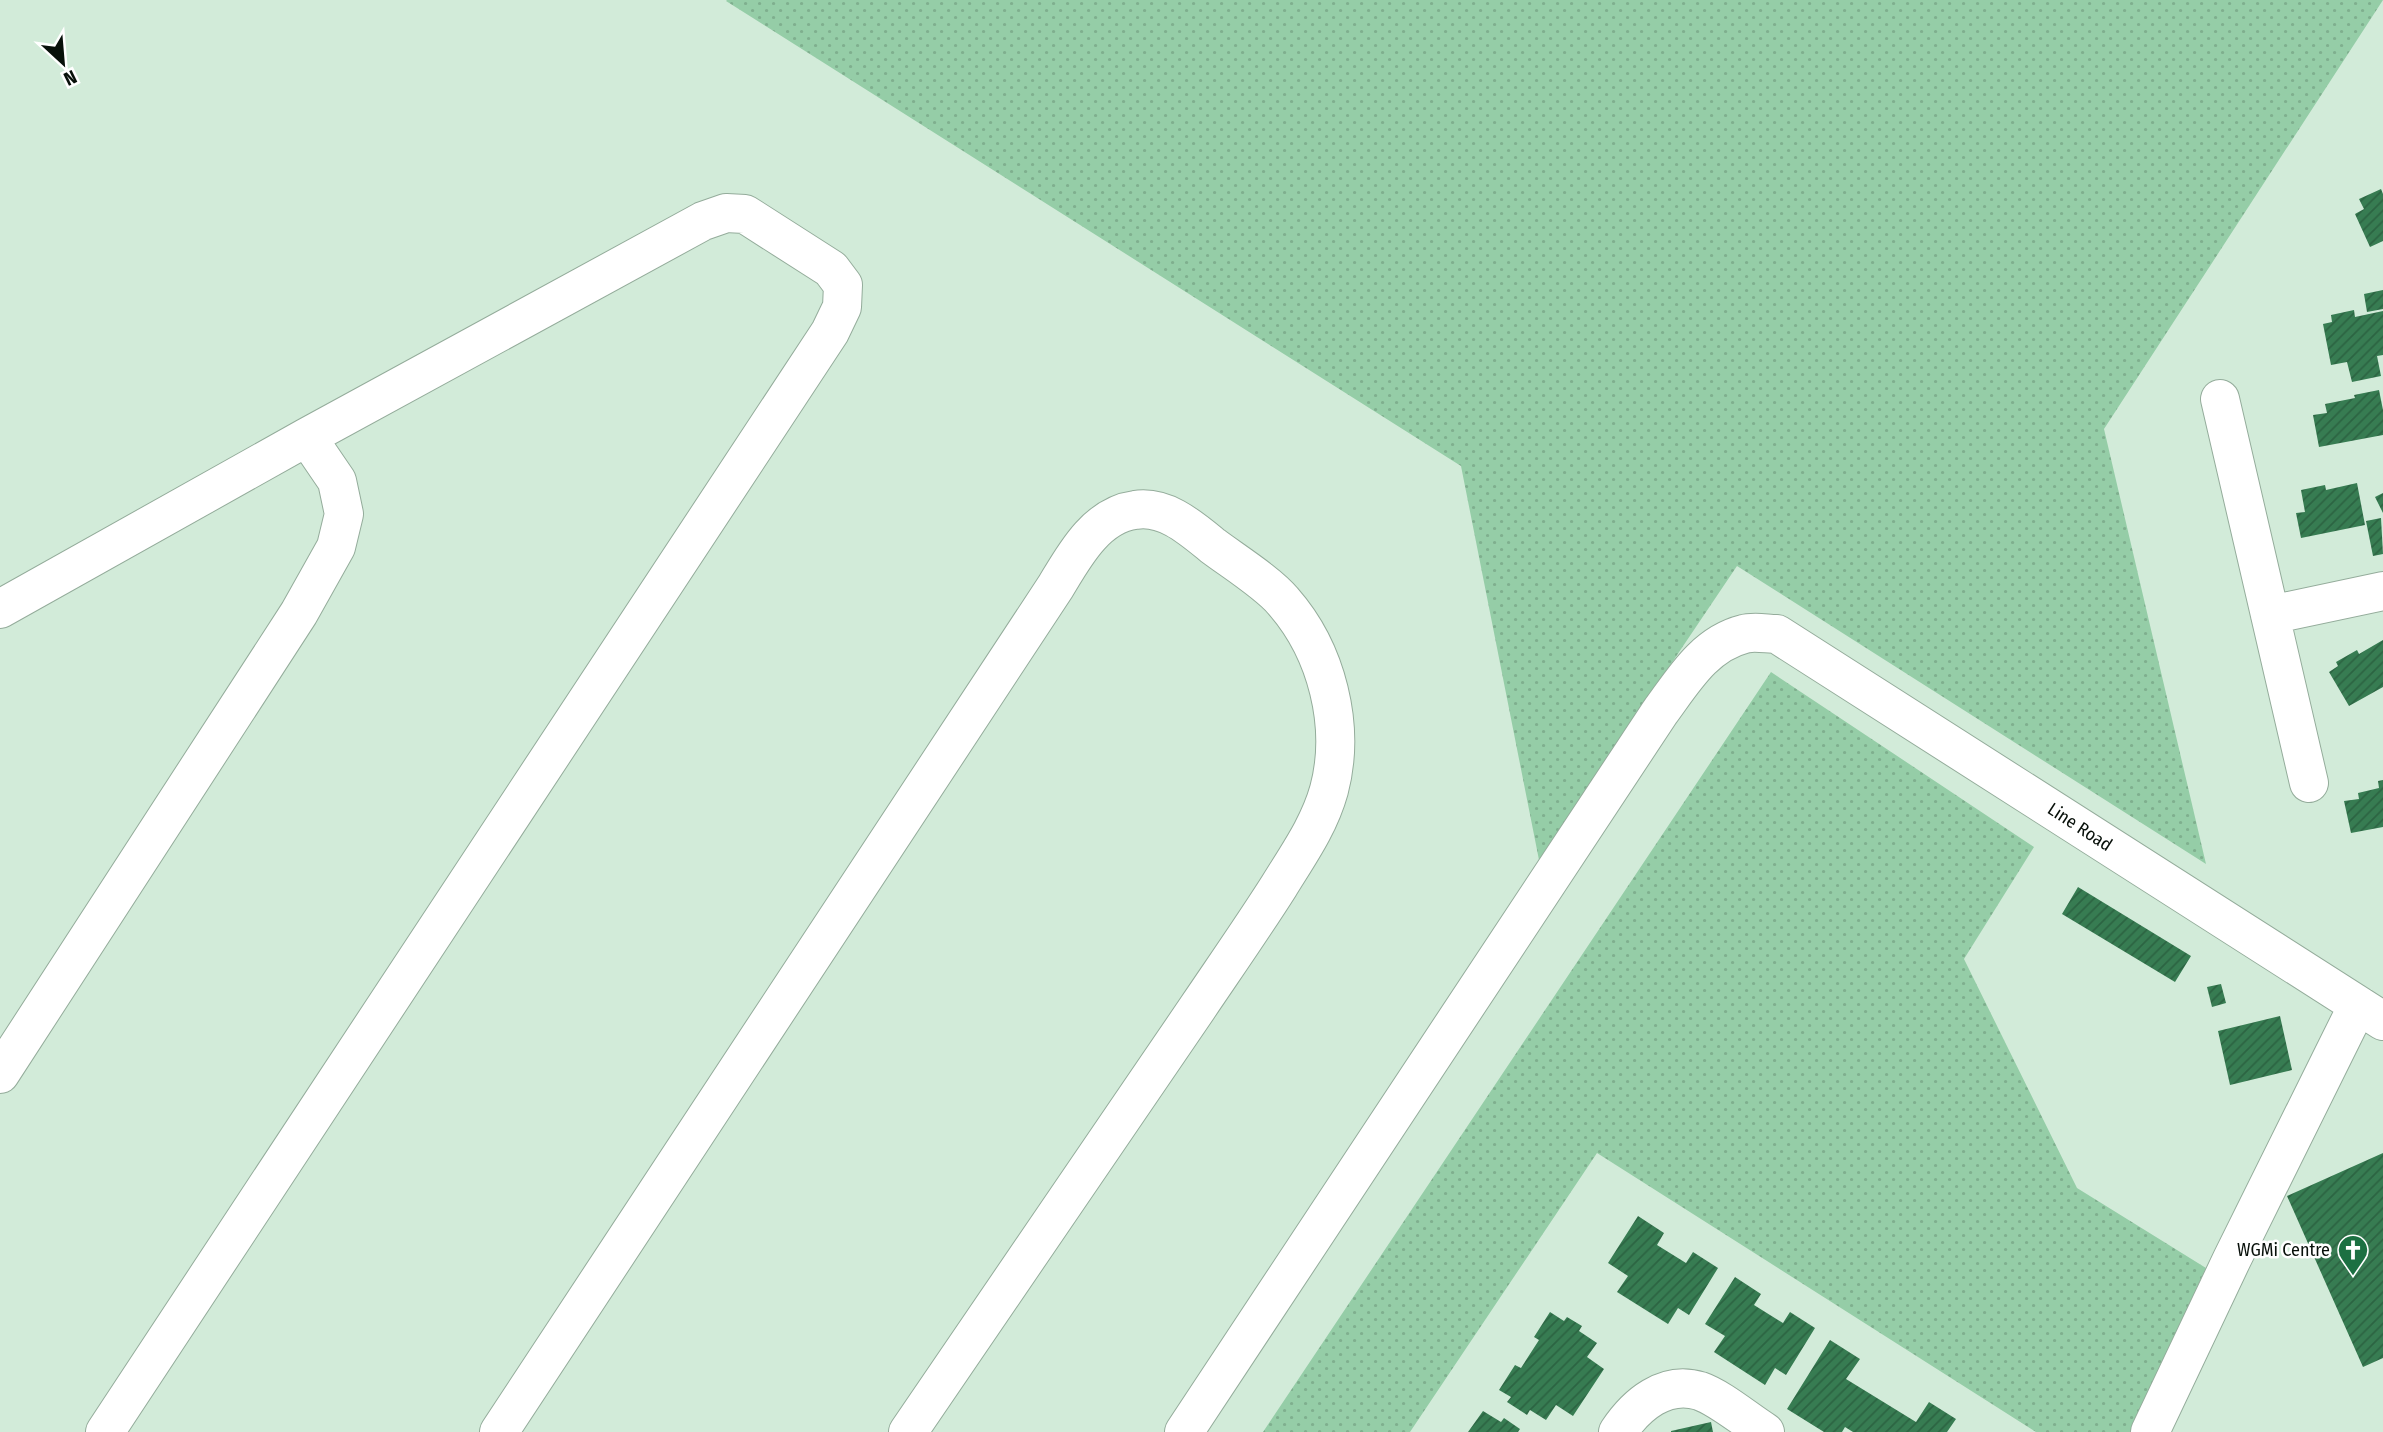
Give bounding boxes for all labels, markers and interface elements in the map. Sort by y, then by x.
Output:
north arrow [28,28,98,98]
text: N [60,65,80,91]
street label: Line Road [2044,798,2116,856]
church icon: WGMi Centre [2336,1233,2370,1277]
place label: WGMi Centre [2237,1239,2330,1261]

